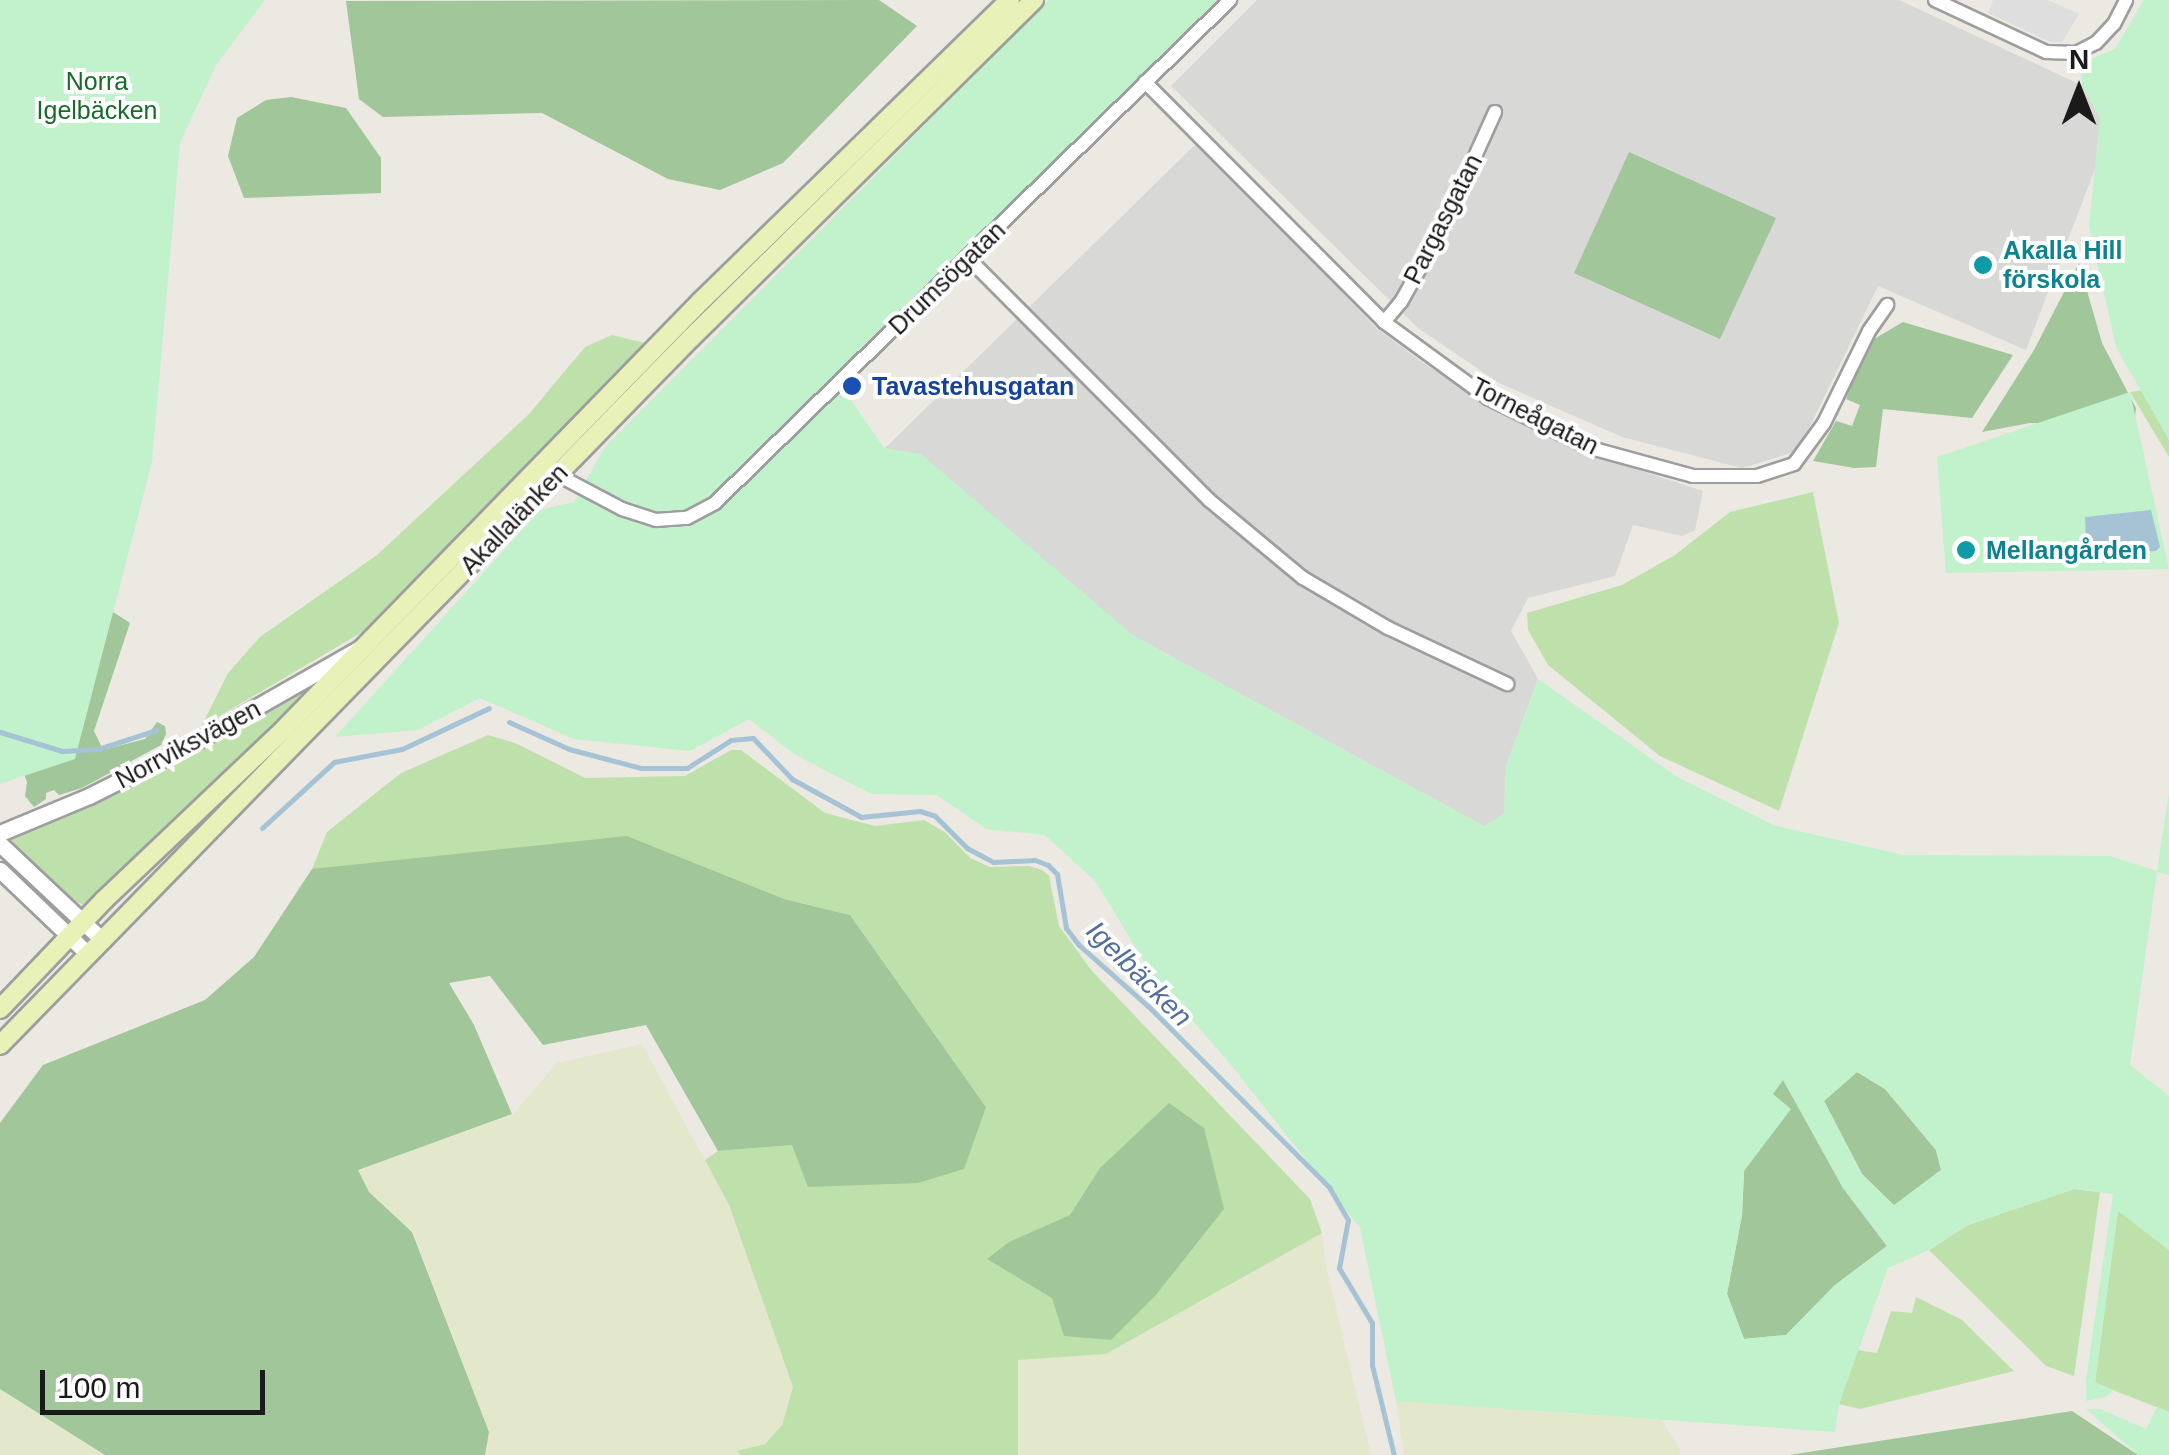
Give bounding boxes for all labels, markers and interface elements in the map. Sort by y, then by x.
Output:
north arrow [2029,40,2129,140]
text: N [2069,44,2089,75]
park label: Norra Igelbäcken [37,67,157,126]
street label: Pargasgatan [1397,149,1489,289]
street label: Drumsögatan [883,215,1011,341]
place label: Akalla Hill förskola [2003,236,2122,295]
marker: Akalla Hill förskola [1972,254,1994,276]
place label: Tavastehusgatan [872,371,1074,401]
street label: Torneågatan [1466,371,1604,461]
marker: Tavastehusgatan [841,375,863,397]
street label: Akallalänken [454,458,574,580]
place label: Mellangården [1986,535,2147,565]
marker: Mellangården [1955,539,1977,561]
street label: Norrviksvägen [110,693,266,795]
water label: Igelbäcken [1079,914,1199,1034]
scale bar [45,1350,270,1412]
text: 100 m [57,1371,140,1404]

